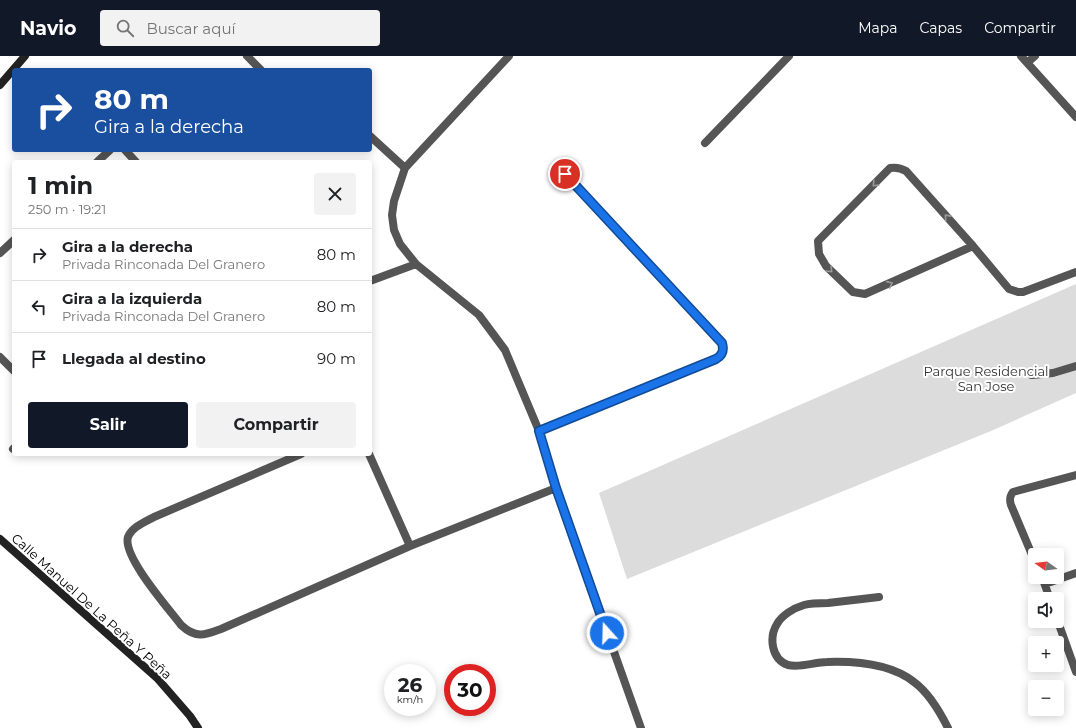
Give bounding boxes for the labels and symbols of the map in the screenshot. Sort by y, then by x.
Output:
pin [548,157,582,191]
one-way arrow [872,179,879,187]
one-way arrow [945,215,952,222]
one-way arrow [825,265,833,273]
one-way arrow [885,281,893,289]
park label: Parque Residencial San Jose [923,363,1049,394]
street label: Calle Manuel De La Peña Y Peña [9,530,175,682]
north arrow [1028,548,1064,584]
position arrow [586,612,628,654]
speed limit sign: 30 [444,664,496,716]

